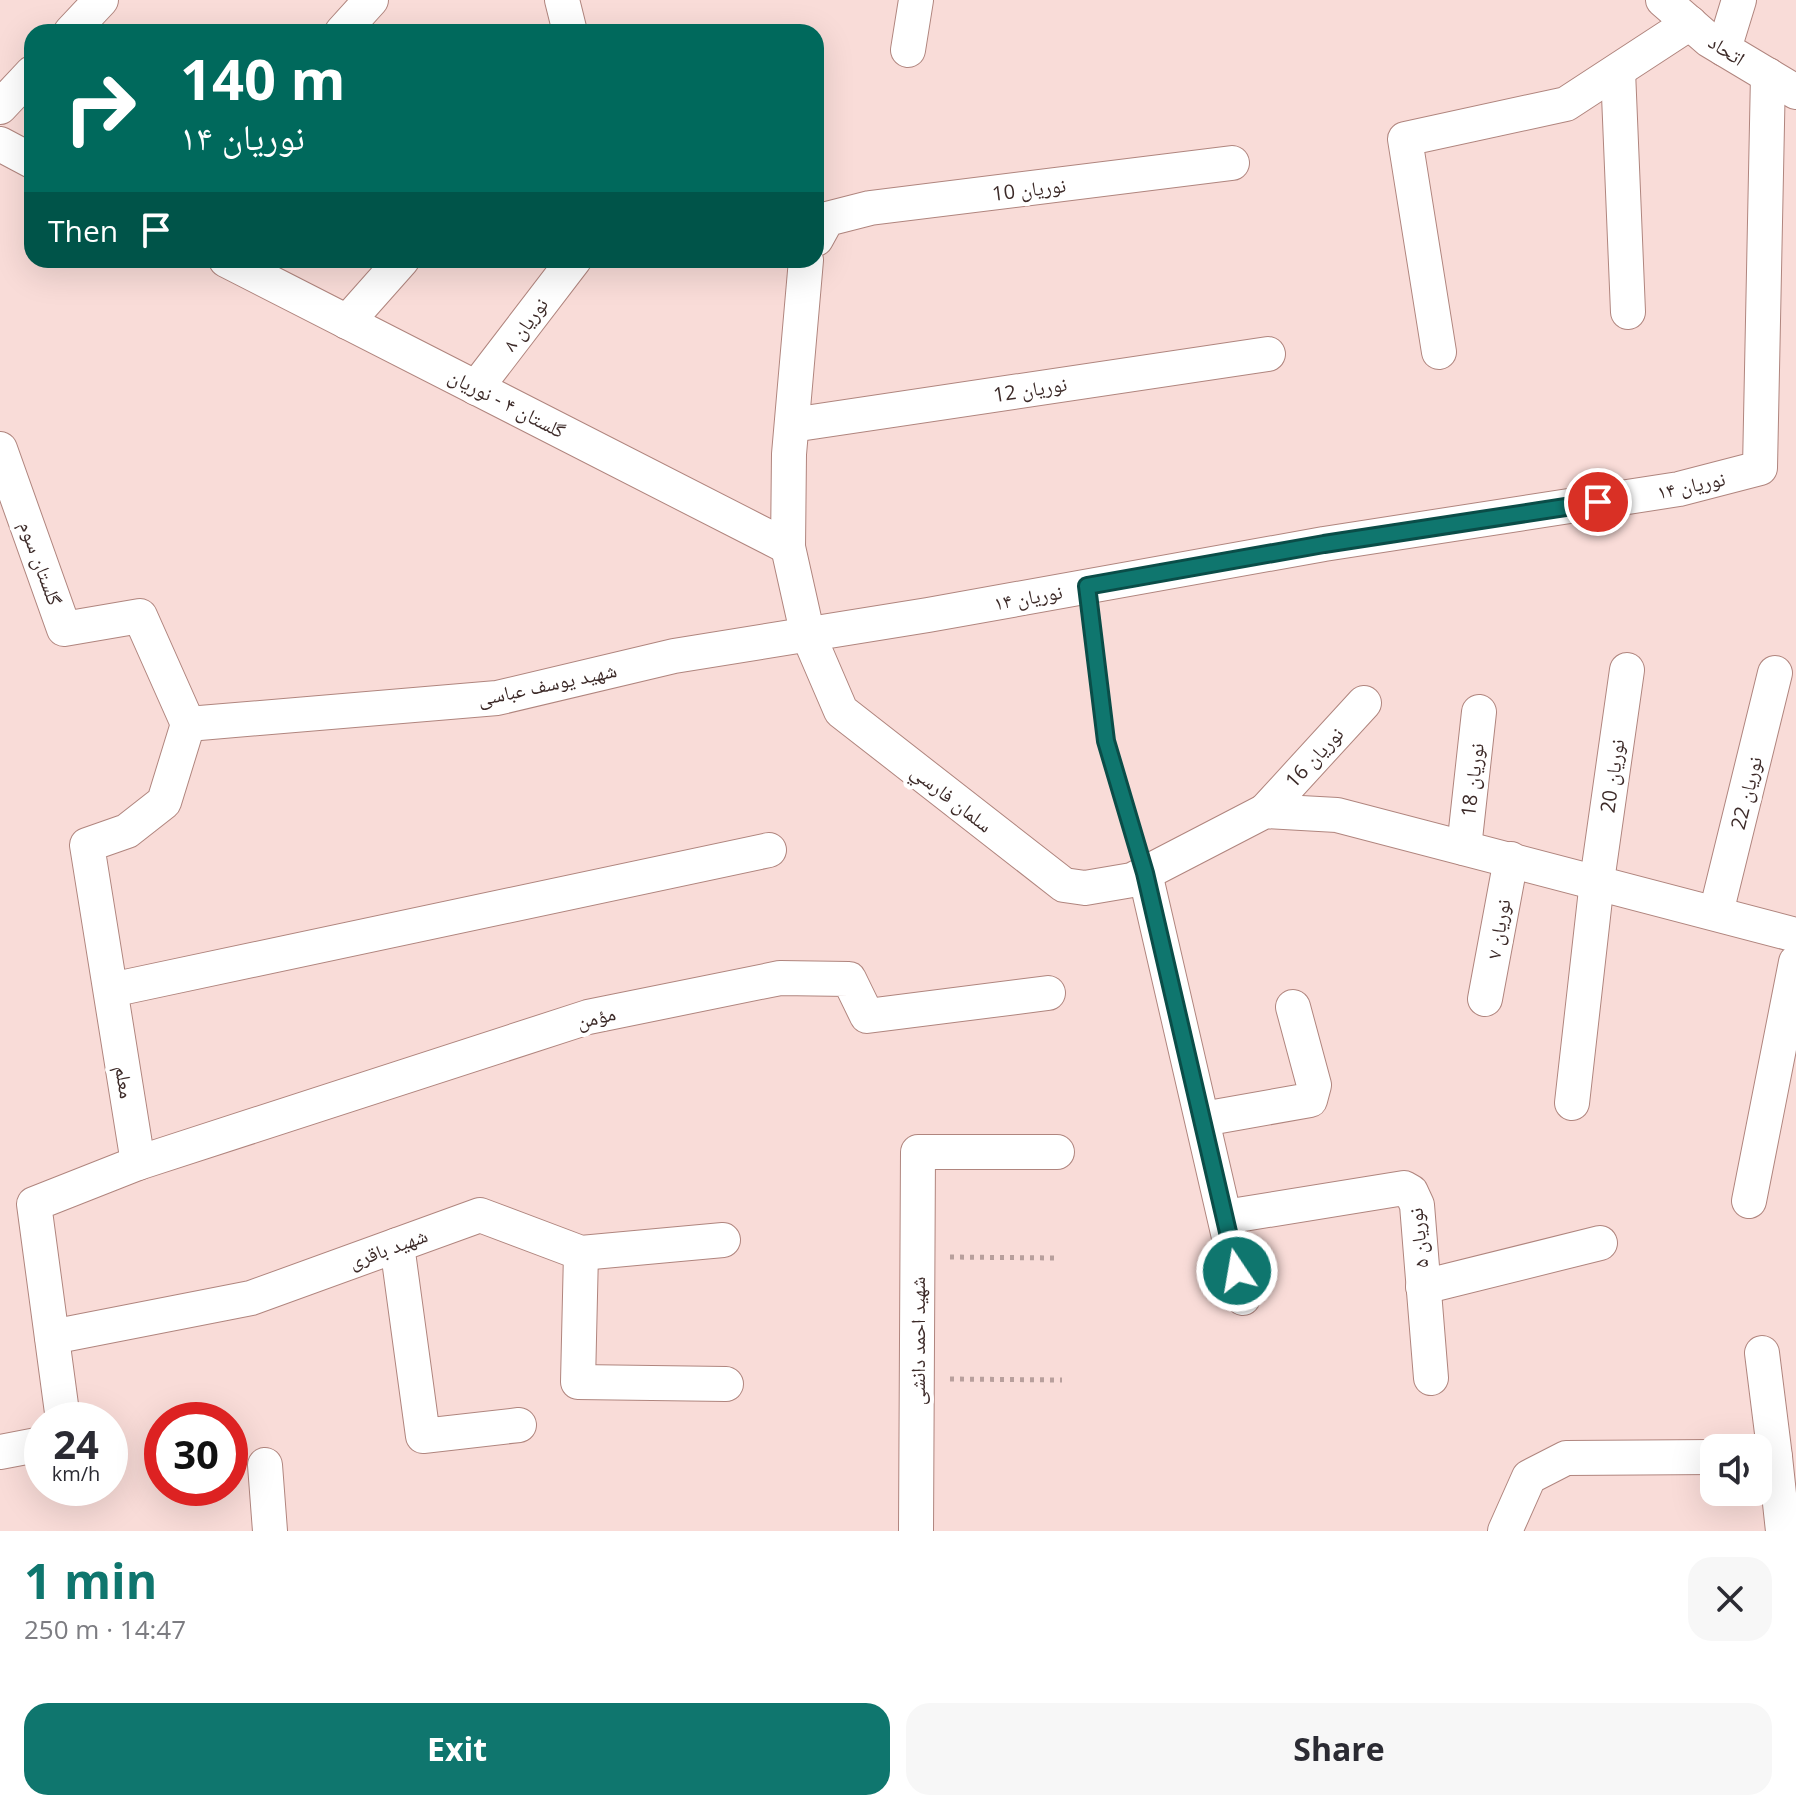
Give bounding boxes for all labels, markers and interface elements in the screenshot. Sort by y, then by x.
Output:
street label: اتحاد [1704,28,1750,72]
text: 140 m [180,40,346,116]
icon: right [48,56,152,160]
text: نوریان ۱۴ [180,112,305,161]
street label: نوریان 10 [990,171,1068,207]
icon: arrive [134,208,178,252]
text: Then [48,210,118,251]
street label: نوریان ۸ [496,292,554,356]
street label: گلستان ۴ - نوریان [444,362,570,444]
street label: نوریان 12 [991,370,1069,408]
street label: نوریان ۱۴ [1654,465,1728,505]
pin [1564,468,1632,536]
icon: arrive [1576,480,1620,524]
street label: گلستان سوم [12,517,69,609]
street label: نوریان ۱۴ [991,578,1065,616]
street label: شهید یوسف عباسی [475,656,619,712]
street label: نوریان 16 [1279,721,1349,793]
street label: نوریان 20 [1593,737,1631,815]
street label: نوریان 18 [1454,741,1490,819]
street label: نوریان 22 [1724,754,1768,832]
street label: سلمان فارسي [904,758,998,841]
street label: نوریان ۷ [1479,897,1517,961]
street label: مؤمن [574,999,618,1035]
street label: معلم [108,1064,141,1101]
street label: نوریان ۵ [1401,1207,1435,1269]
street label: شهید باقری [345,1221,431,1275]
position arrow [1195,1229,1279,1313]
street label: شهید احمد دانشی [904,1277,931,1405]
speed limit sign: 30 [144,1402,248,1506]
text: 24 [53,1416,99,1471]
map controls [1700,1434,1772,1506]
button: sound [1700,1434,1772,1506]
text: km/h [52,1460,100,1487]
text: 1 min [24,1548,157,1613]
button: close [1688,1557,1772,1641]
text: 250 m · 14:47 [24,1611,186,1647]
button: Exit [24,1703,890,1795]
button: Share [906,1703,1772,1795]

